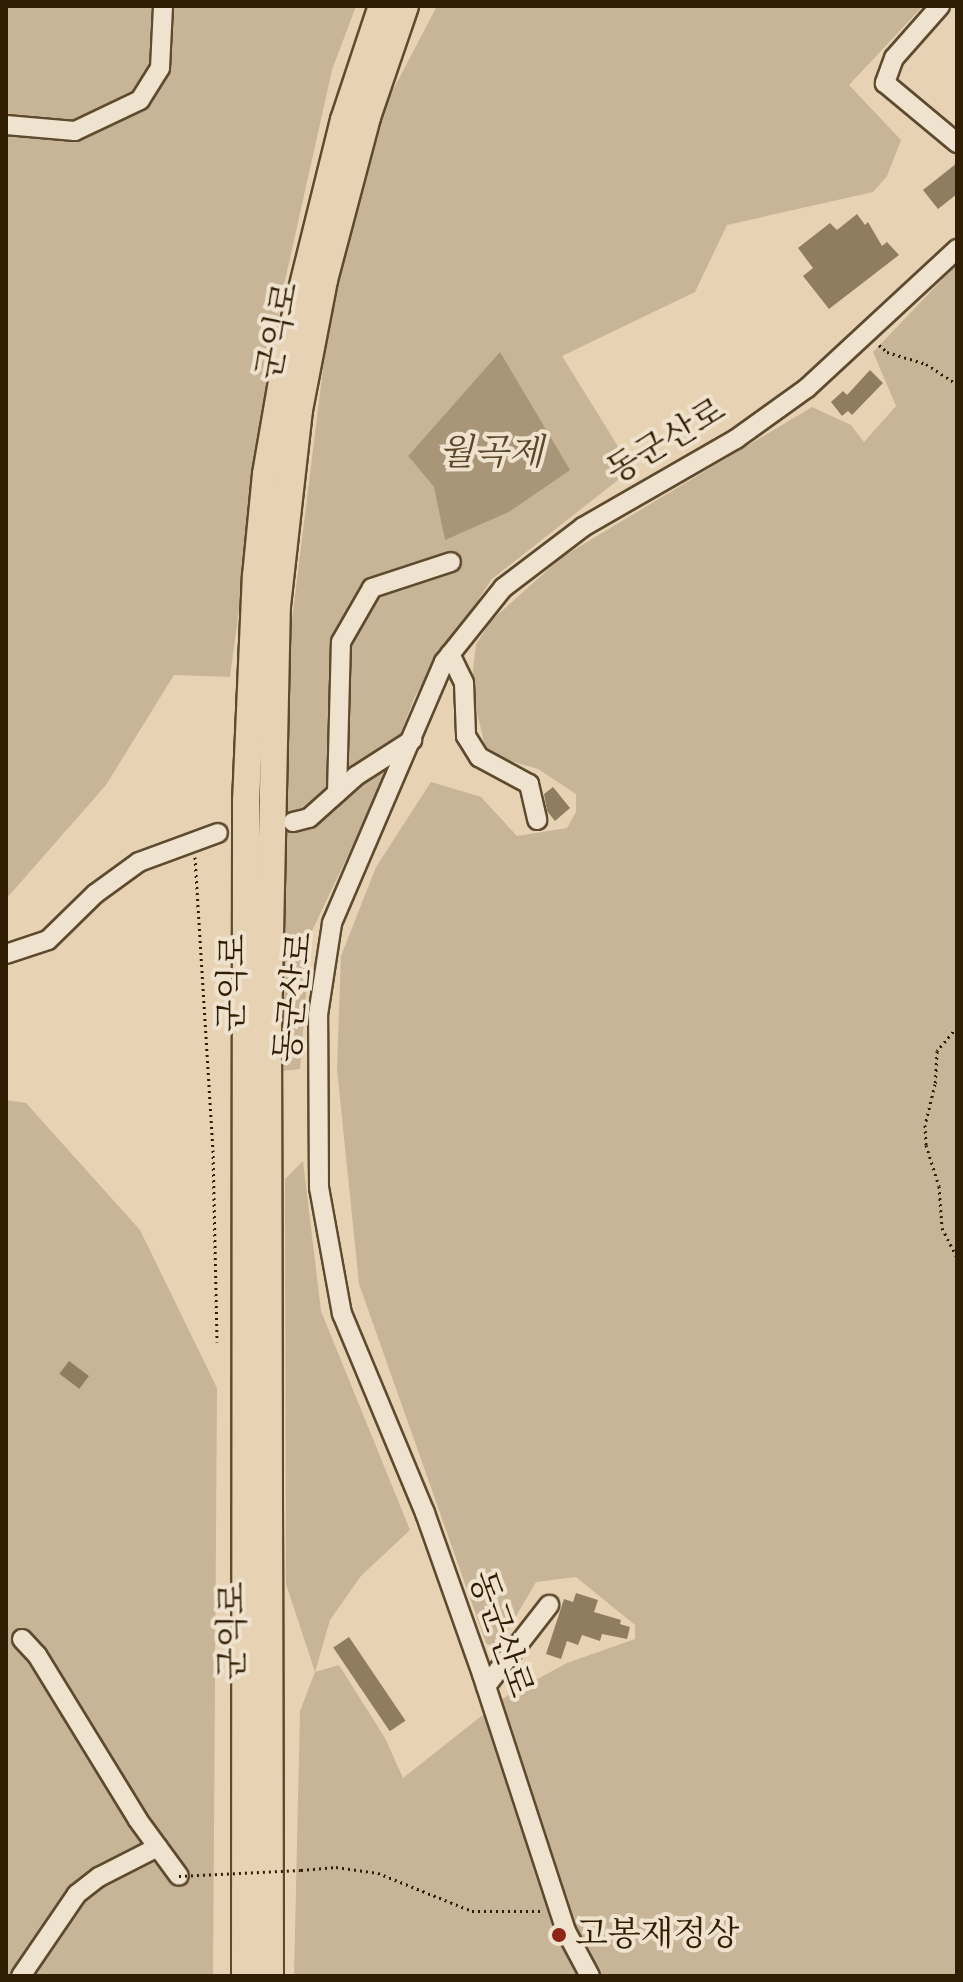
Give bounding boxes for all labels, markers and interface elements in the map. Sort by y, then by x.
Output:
street label: 군익로 [249,279,307,383]
street label: 동군산로 [599,390,733,492]
water label: 월곡제 [439,431,543,475]
street label: 동군산로 [267,930,321,1064]
street label: 군익로 [212,933,254,1033]
street label: 동군산로 [460,1565,542,1703]
street label: 군익로 [213,1582,253,1680]
place label: 고봉재정상 [575,1915,739,1955]
marker: 고봉재정상 [550,1926,568,1944]

